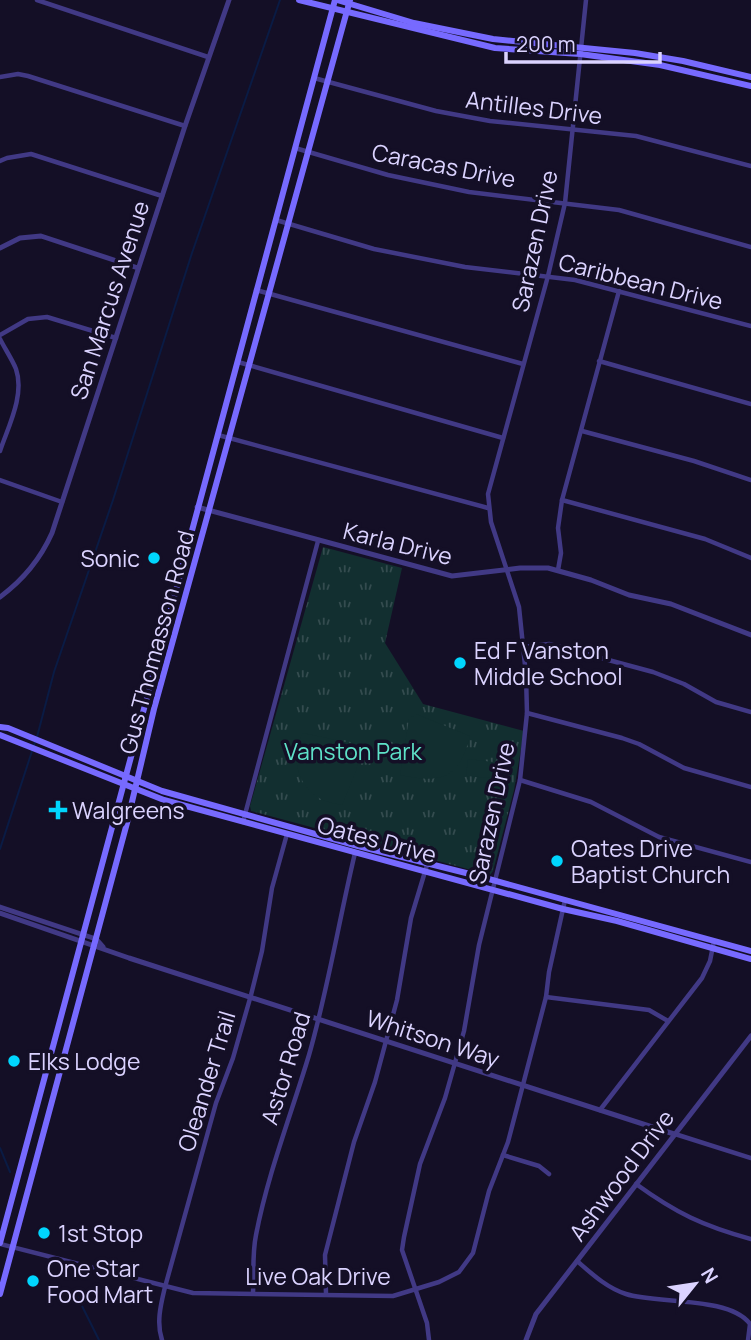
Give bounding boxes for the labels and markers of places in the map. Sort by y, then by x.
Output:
place label: Sonic [80,542,140,574]
marker: Sonic [146,550,162,566]
place label: Ed F Vanston Middle School [474,634,623,692]
marker: Ed F Vanston Middle School [452,655,468,671]
place label: Walgreens [72,794,185,826]
marker: Walgreens [50,802,66,818]
place label: Oates Drive Baptist Church [571,832,730,890]
marker: Oates Drive Baptist Church [549,853,565,869]
place label: Elks Lodge [28,1045,140,1077]
marker: Elks Lodge [6,1053,22,1069]
place label: 1st Stop [58,1217,143,1249]
marker: 1st Stop [36,1225,52,1241]
place label: One Star Food Mart [47,1252,153,1310]
marker: One Star Food Mart [25,1273,41,1289]

